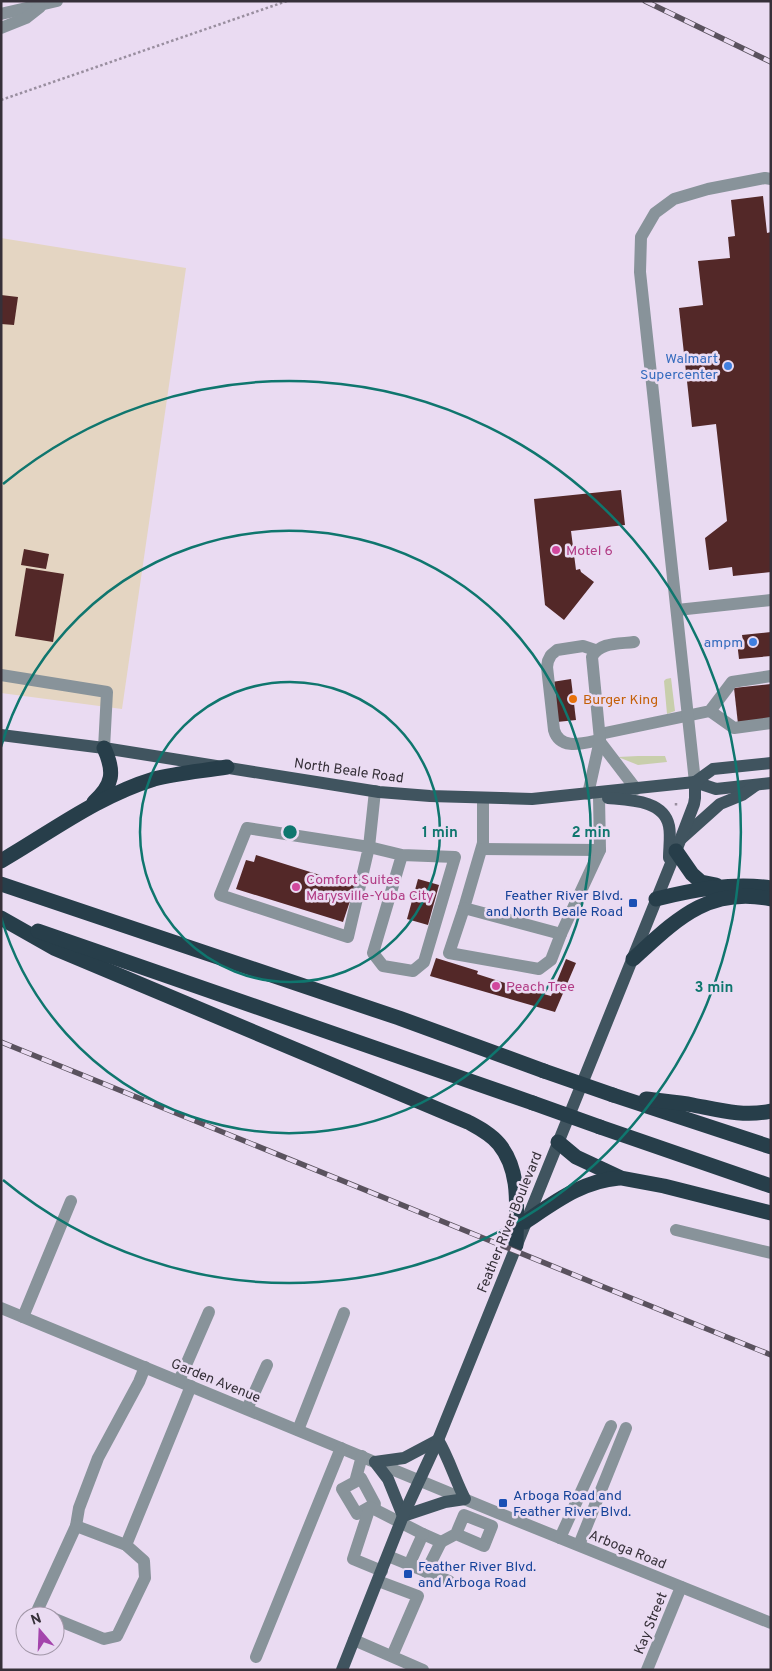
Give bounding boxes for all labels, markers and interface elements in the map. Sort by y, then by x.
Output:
place label: Walmart Supercenter [640,351,719,384]
marker: Walmart Supercenter [722,360,734,372]
place label: Motel 6 [566,543,613,560]
marker: Motel 6 [550,544,562,556]
place label: ampm [704,635,743,652]
marker: ampm [747,636,759,648]
place label: Burger King [583,692,658,709]
marker: Burger King [567,693,579,705]
street label: North Beale Road [293,755,405,788]
centre of rings [281,823,299,841]
text: 1 min [422,824,458,843]
text: 2 min [571,824,611,843]
place label: Comfort Suites Marysville-Yuba City [306,872,434,905]
marker: Comfort Suites Marysville-Yuba City [290,881,302,893]
place label: Feather River Blvd. and North Beale Road [486,888,623,921]
marker: Feather River Blvd. and North Beale Road [627,897,639,909]
place label: Peach Tree [506,979,575,996]
text: 3 min [694,979,734,998]
marker: Peach Tree [490,980,502,992]
street label: Feather River Boulevard [474,1150,546,1296]
street label: Garden Avenue [168,1356,263,1407]
place label: Arboga Road and Feather River Blvd. [513,1488,631,1521]
marker: Arboga Road and Feather River Blvd. [497,1497,509,1509]
street label: Arboga Road [586,1527,669,1574]
place label: Feather River Blvd. and Arboga Road [418,1559,536,1592]
marker: Feather River Blvd. and Arboga Road [402,1568,414,1580]
street label: Kay Street [631,1590,672,1657]
north arrow [15,1606,65,1656]
text: N [29,1610,44,1630]

